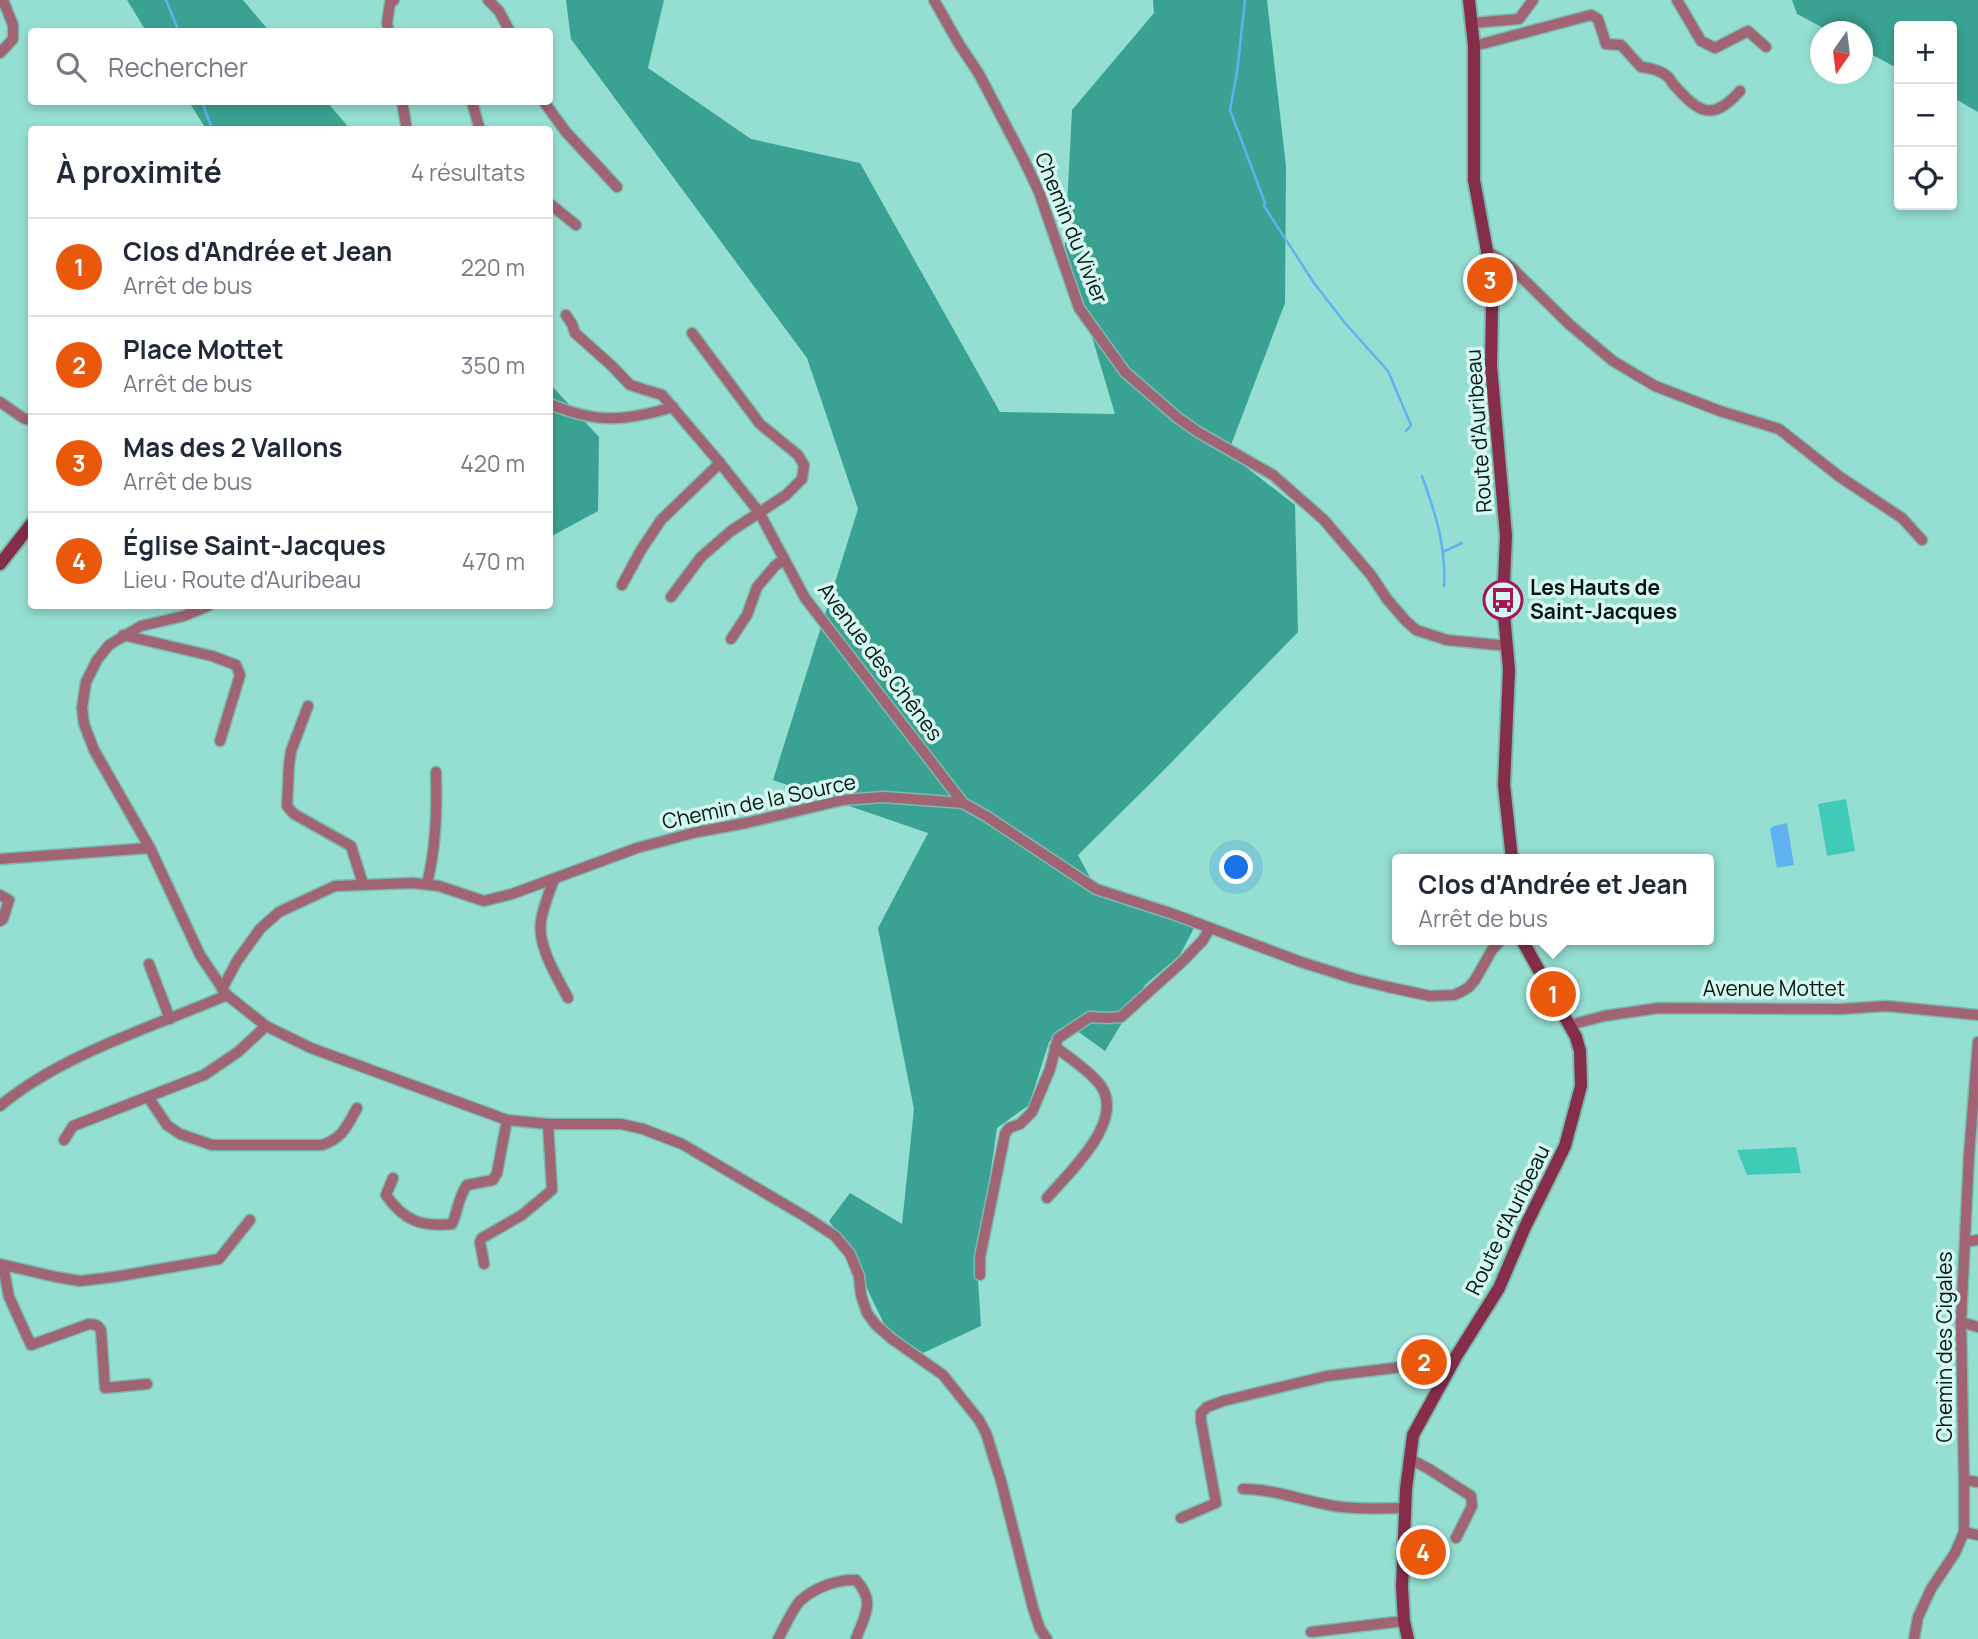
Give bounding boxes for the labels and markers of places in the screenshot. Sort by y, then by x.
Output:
pin: 3 [1467,254,1513,306]
place label: Les Hauts de Saint-Jacques [1530,573,1677,625]
bus stop icon: Les Hauts de Saint-Jacques [1482,579,1524,621]
pin: 1 [1530,968,1576,1020]
pin: 2 [1401,1336,1447,1388]
pin: 4 [1400,1526,1446,1578]

